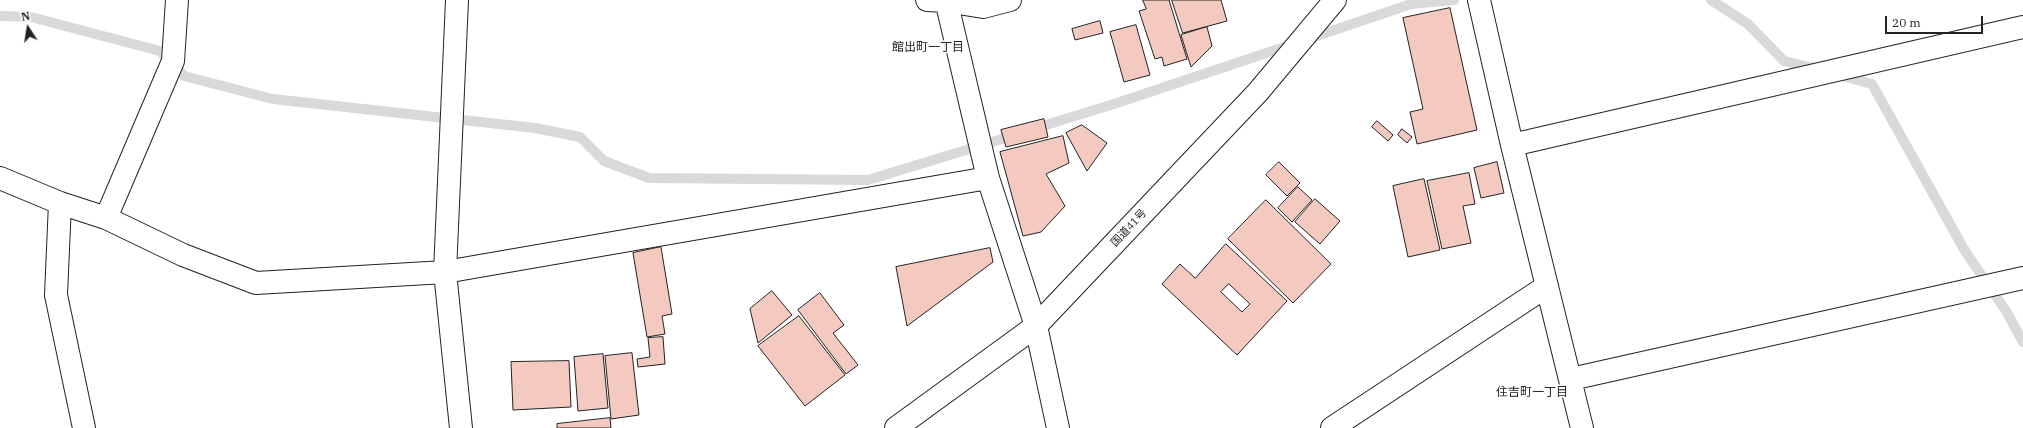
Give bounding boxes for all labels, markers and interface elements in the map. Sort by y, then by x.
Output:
north arrow [8,8,48,48]
scale bar [1887,8,1985,34]
text: N [20,9,31,24]
text: 20 m [1892,15,1921,30]
district label: 館出町一丁目 [892,41,964,55]
street label: 国道41号 [1108,207,1150,249]
district label: 住吉町一丁目 [1496,386,1568,400]

